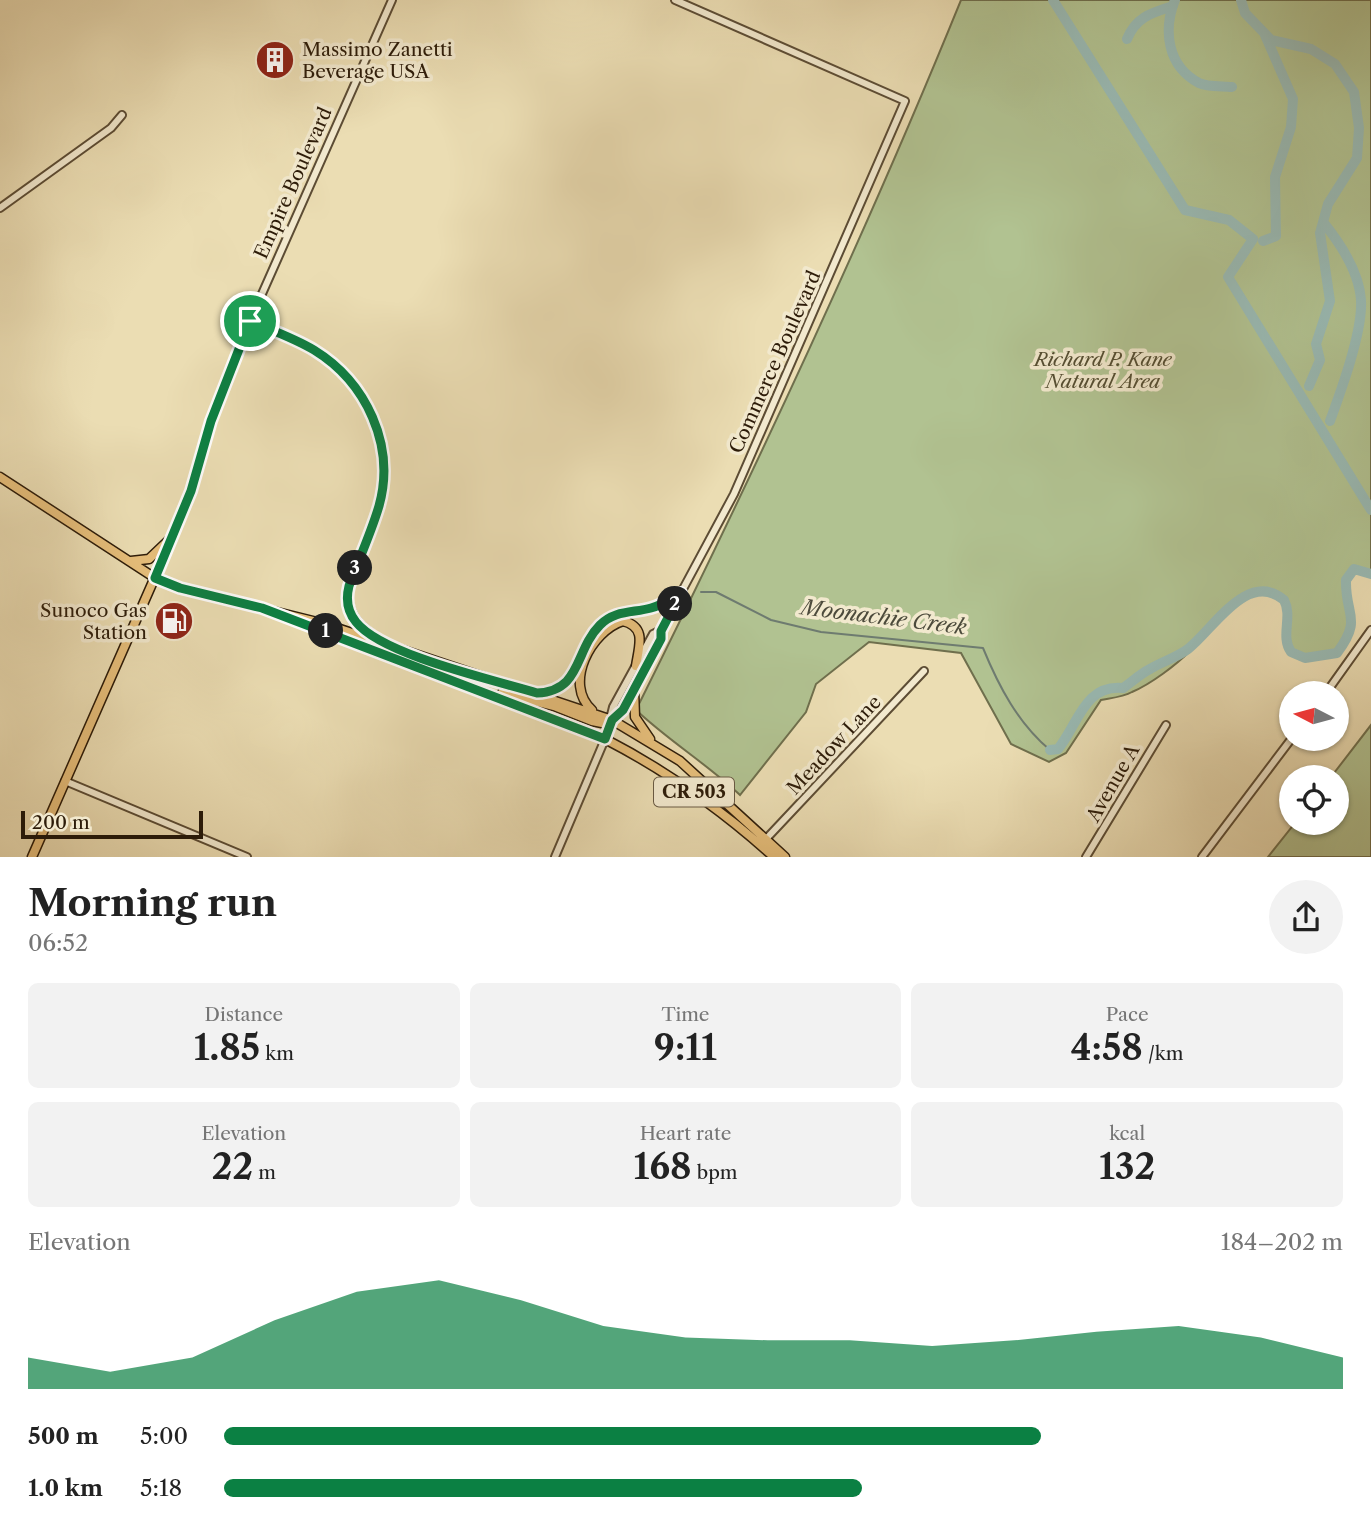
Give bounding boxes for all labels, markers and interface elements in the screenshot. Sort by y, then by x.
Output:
place label: Massimo Zanetti Beverage USA [302,38,453,83]
building icon: Massimo Zanetti Beverage USA [254,39,296,81]
street label: Empire Boulevard [249,103,337,262]
street label: Commerce Boulevard [724,267,826,457]
pin [220,291,280,351]
icon: arrive [231,302,269,340]
park label: Richard P. Kane Natural Area [1032,348,1173,393]
pin: 3 [338,550,372,586]
text: 3 [349,556,360,579]
pin: 2 [658,586,692,622]
text: 2 [669,592,680,615]
water label: Moonachie Creek [797,594,968,640]
place label: Sunoco Gas Station [40,599,147,644]
fuel station icon: Sunoco Gas Station [153,600,195,642]
pin: 1 [308,614,344,648]
text: 1 [321,619,330,642]
north arrow [1279,681,1349,751]
map controls [1279,681,1349,835]
street label: Meadow Lane [782,691,886,799]
street label: Avenue A [1081,739,1145,827]
button: locate [1279,765,1349,835]
road number: CR 503 [654,778,734,806]
scale bar [21,808,203,840]
text: 200 m [32,811,90,834]
text: Morning run [28,879,277,926]
button: share [1269,880,1343,954]
text: 06:52 [28,929,88,957]
text: Distance [205,1003,283,1026]
text: Time [661,1003,710,1026]
text: Pace [1106,1003,1149,1026]
text: 1.85 [194,1026,260,1069]
text: 9:11 [654,1026,717,1069]
text: 4:58 [1071,1026,1143,1069]
text: km [260,1042,294,1065]
text: /km [1143,1042,1183,1065]
text: Elevation [201,1122,286,1145]
text: Heart rate [640,1122,731,1145]
text: kcal [1109,1122,1145,1145]
text: 22 [212,1145,253,1188]
text: 168 [633,1145,692,1188]
text: 132 [1099,1145,1155,1188]
text: m [253,1161,276,1184]
text: bpm [692,1161,738,1184]
text: Elevation [28,1228,131,1256]
text: 184–202 m [1221,1228,1343,1256]
text: 500 m [28,1422,99,1450]
text: 5:00 [140,1422,188,1450]
text: 1.0 km [28,1474,103,1502]
text: 5:18 [140,1474,182,1502]

